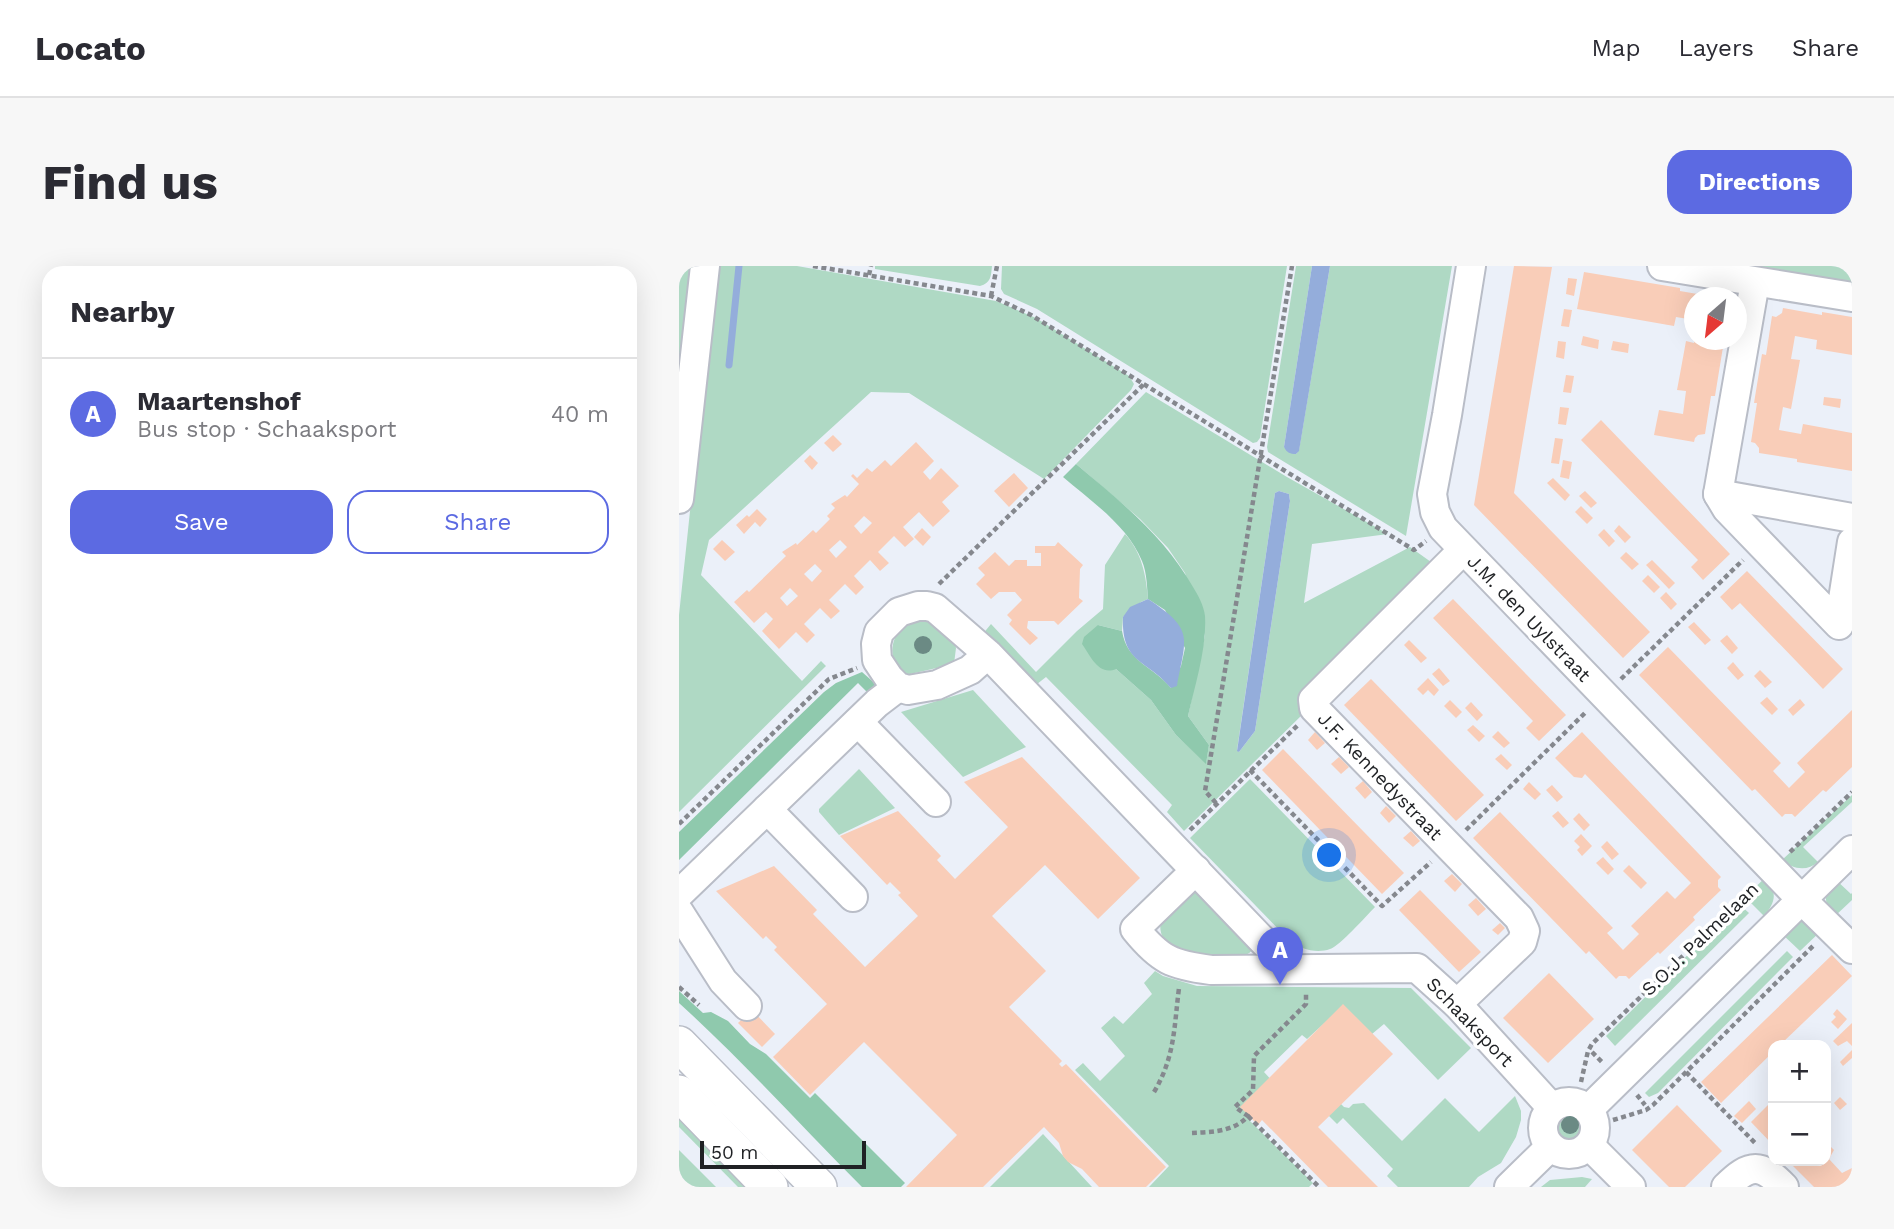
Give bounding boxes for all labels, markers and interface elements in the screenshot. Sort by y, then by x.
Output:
text: Locato [35,29,146,68]
text: Map [1592,34,1640,62]
text: Layers [1678,34,1754,62]
text: Share [1792,34,1859,62]
button: Directions [1667,150,1852,214]
text: Find us [42,153,218,211]
north arrow [1684,287,1747,350]
text: Nearby [70,294,175,329]
text: Maartenshof [137,386,301,416]
text: A [85,401,101,428]
text: 40 m [551,401,609,428]
text: Bus stop · Schaaksport [137,416,396,443]
button: Save [70,490,333,554]
button: Share [347,490,609,554]
street label: J.M. den Uylstraat [1462,550,1596,686]
street label: J.F. Kennedystraat [1313,707,1447,845]
your location [1312,838,1346,872]
street label: S.O.J. Palmelaan [1637,877,1763,1001]
pin: A [1257,927,1303,985]
street label: Schaaksport [1422,973,1518,1071]
map controls [1768,1040,1831,1166]
button: + [1768,1040,1831,1103]
button: − [1768,1103,1831,1166]
scale bar [700,1138,866,1170]
text: 50 m [711,1141,758,1164]

